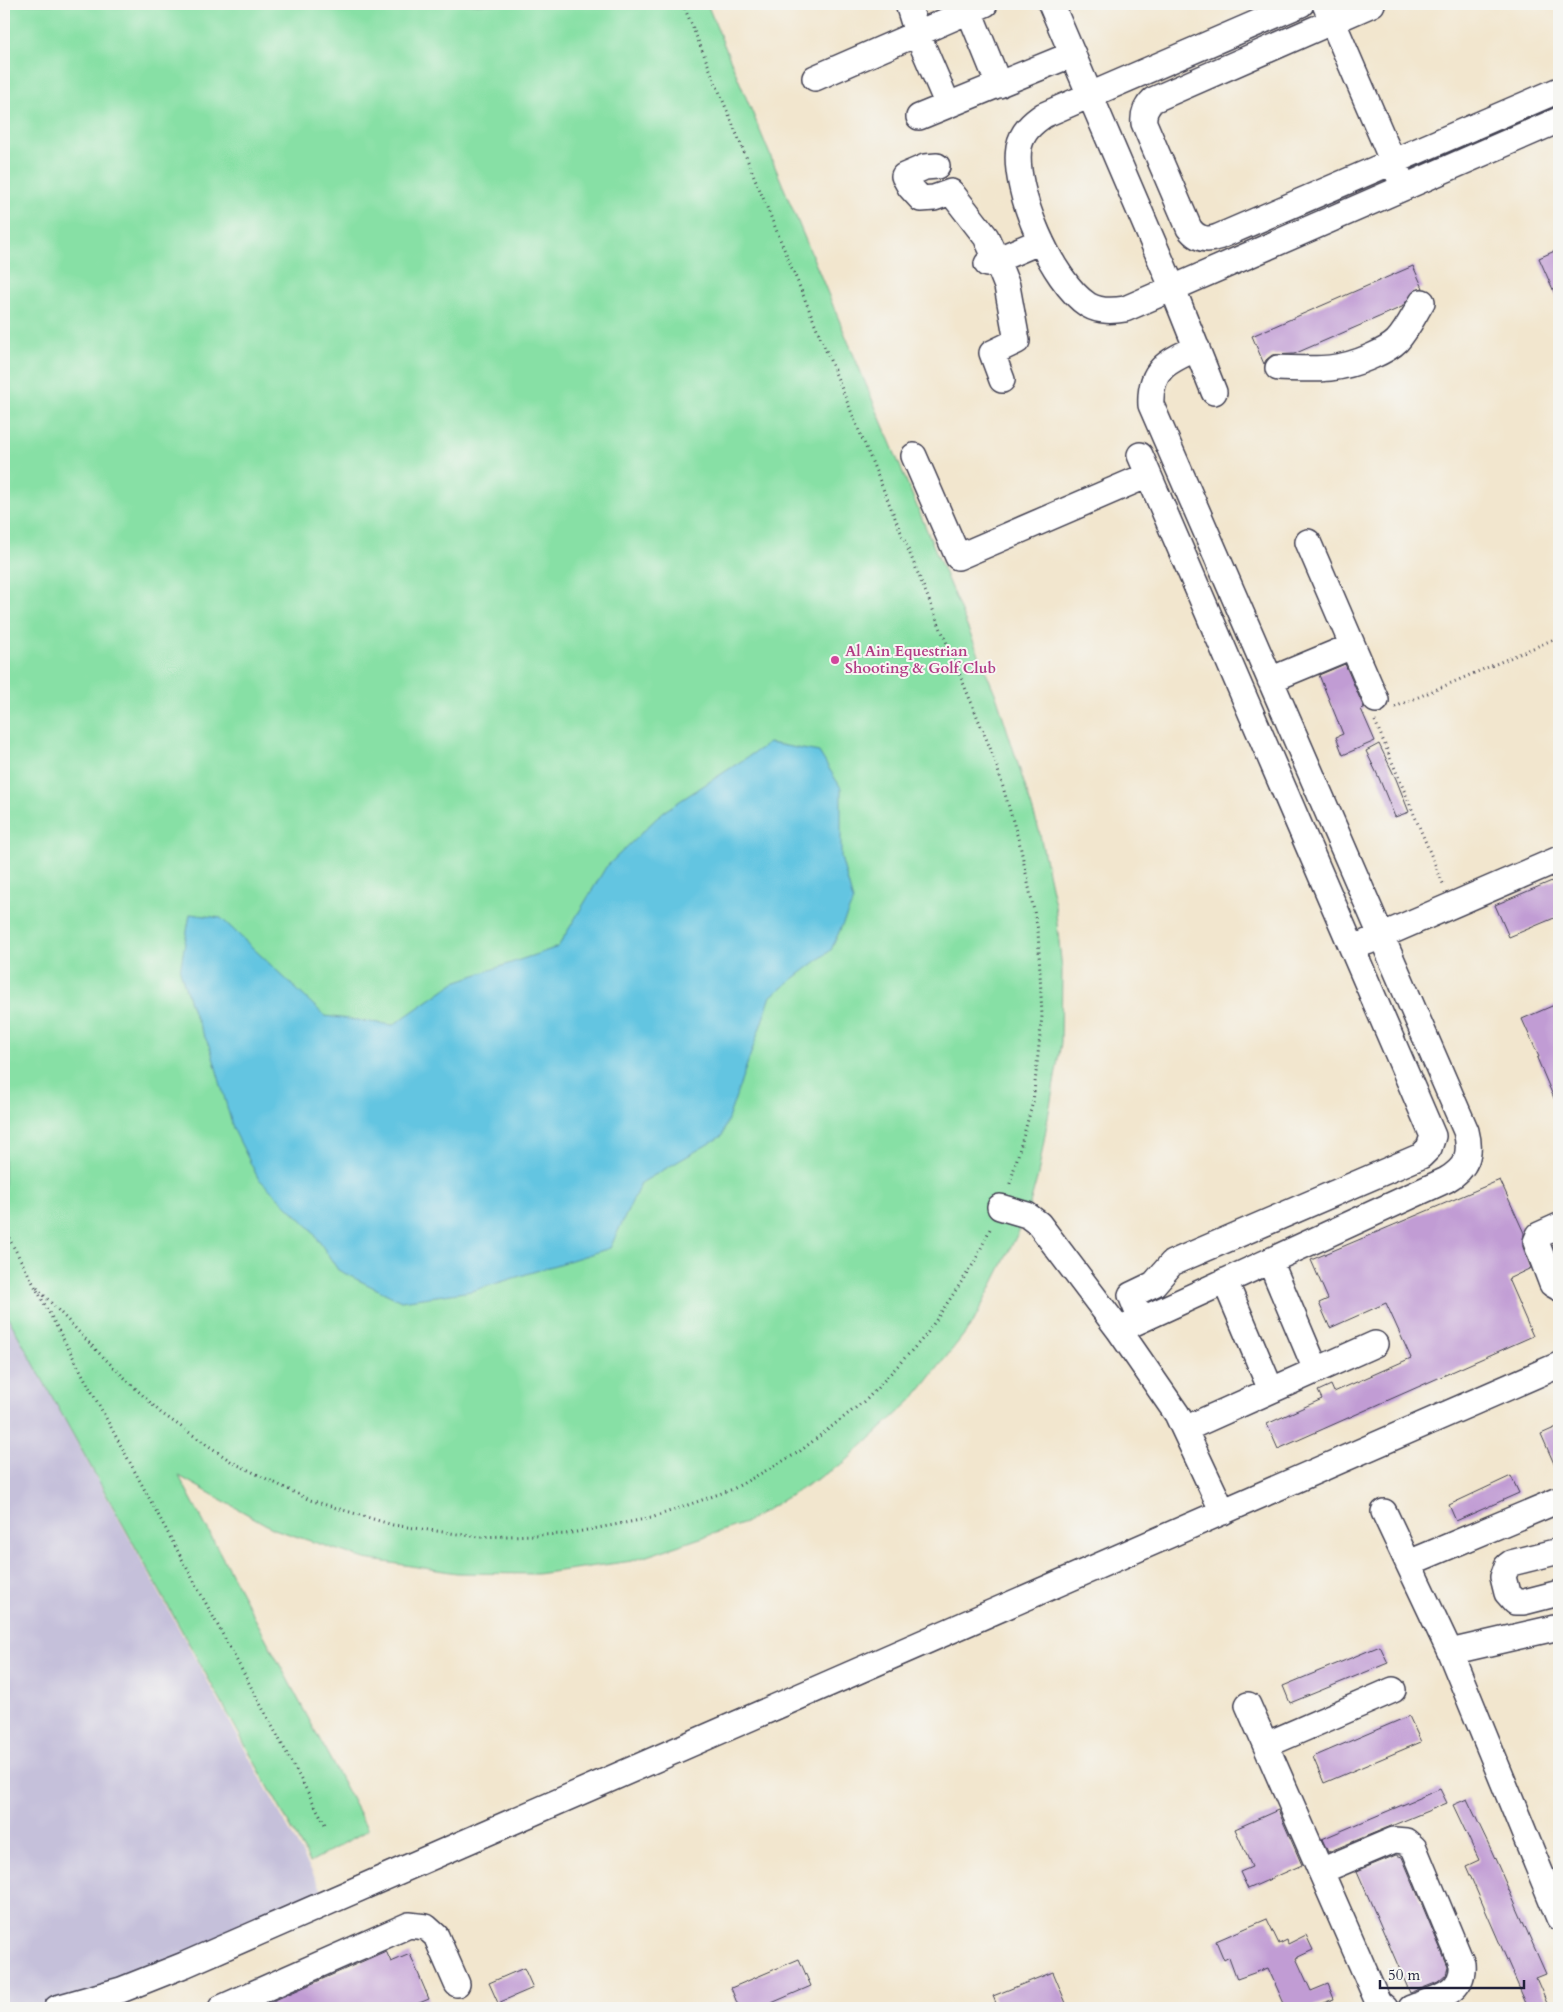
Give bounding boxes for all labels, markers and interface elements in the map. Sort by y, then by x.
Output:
place label: Al Ain Equestrian Shooting & Golf Club [845,641,996,678]
marker: Al Ain Equestrian Shooting & Golf Club [829,654,841,666]
scale bar [1380,1957,1524,1989]
text: 50 m [1388,1965,1420,1985]

